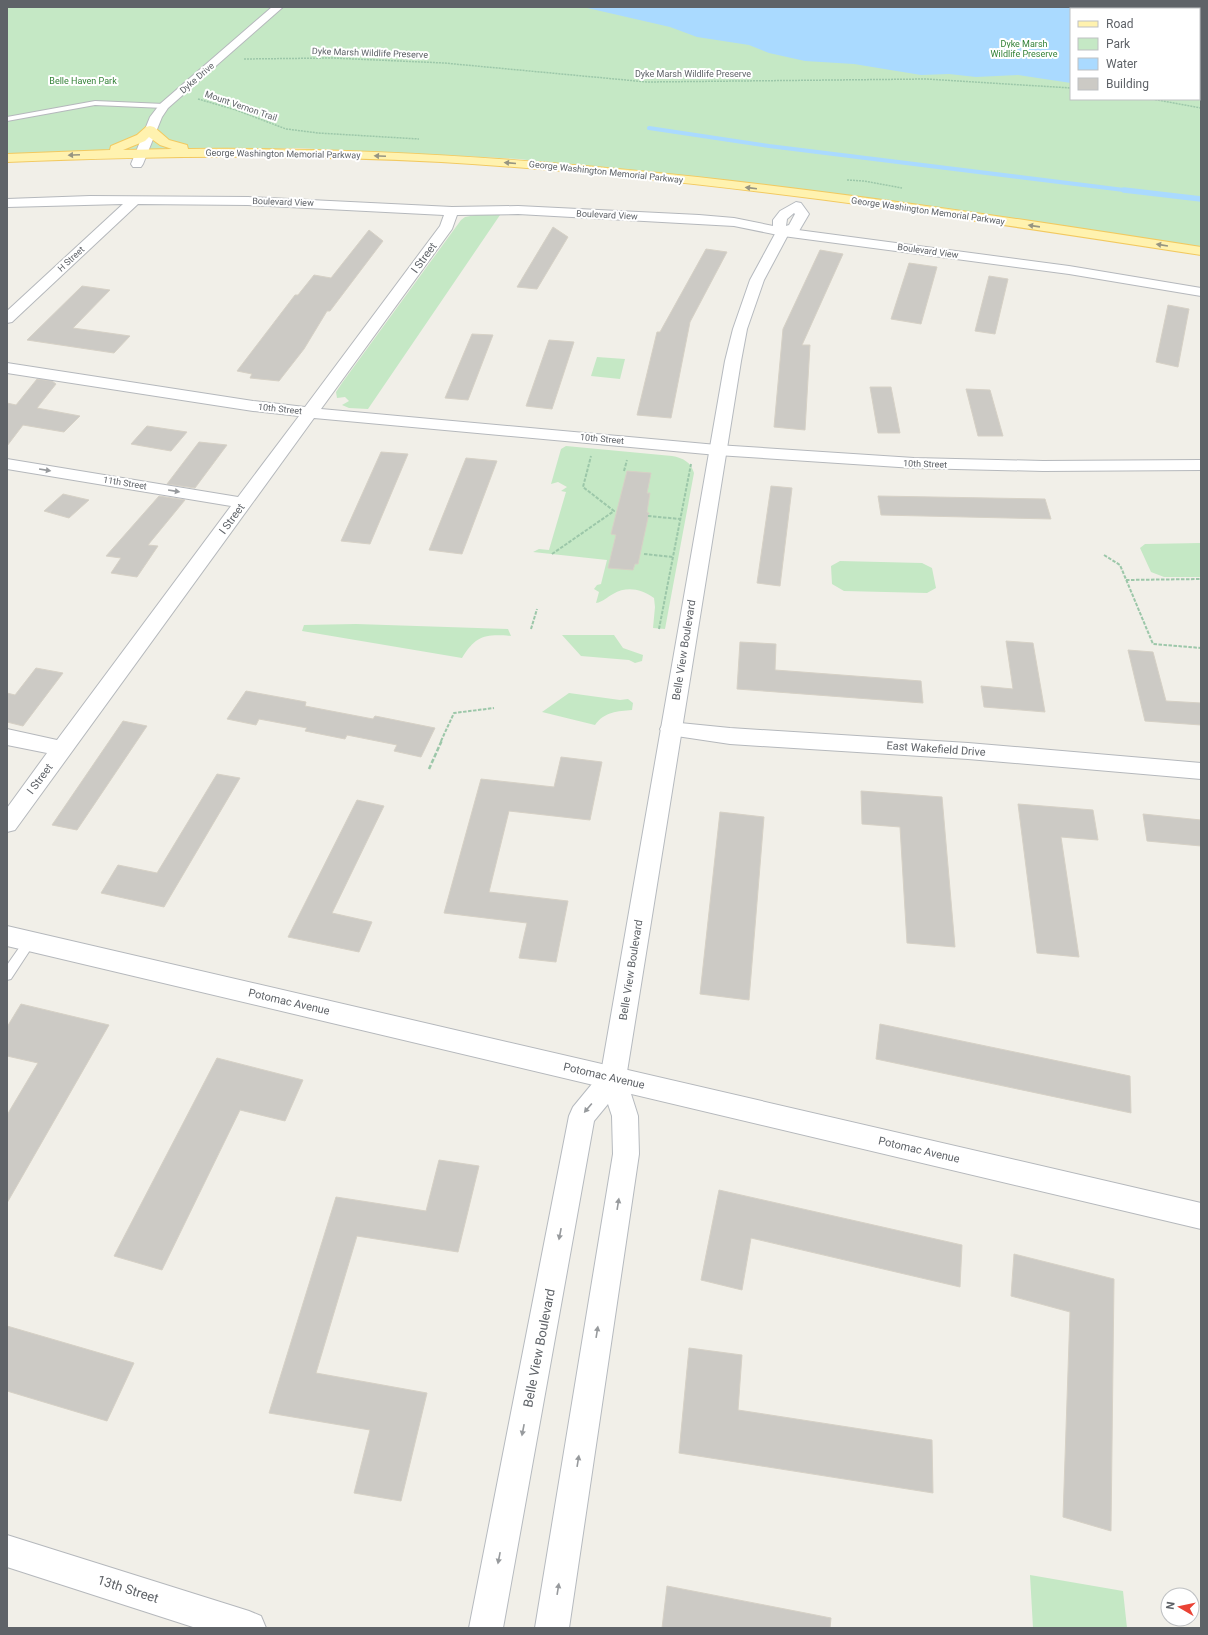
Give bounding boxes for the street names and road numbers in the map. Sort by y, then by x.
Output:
street label: Dyke Marsh Wildlife Preserve [312,46,428,60]
street label: Dyke Drive [178,60,216,96]
street label: Dyke Marsh Wildlife Preserve [635,69,751,79]
street label: Mount Vernon Trail [204,89,278,123]
street label: George Washington Memorial Parkway [205,148,361,160]
street label: George Washington Memorial Parkway [528,159,684,185]
street label: George Washington Memorial Parkway [851,195,1006,227]
street label: Boulevard View [252,196,314,208]
street label: Boulevard View [576,208,638,222]
street label: I Street [409,240,440,276]
street label: Boulevard View [897,242,959,260]
street label: H Street [56,244,86,274]
street label: 10th Street [258,402,302,416]
street label: 10th Street [580,432,624,446]
street label: 10th Street [903,458,947,470]
street label: 11th Street [102,475,148,491]
street label: I Street [217,501,248,537]
street label: Belle View Boulevard [670,599,698,701]
street label: East Wakefield Drive [886,739,986,759]
street label: I Street [24,761,56,797]
street label: Belle View Boulevard [617,919,645,1021]
street label: Potomac Avenue [247,986,331,1018]
street label: Potomac Avenue [562,1060,646,1092]
street label: Potomac Avenue [877,1134,961,1166]
street label: Belle View Boulevard [520,1288,558,1408]
street label: 13th Street [95,1572,161,1606]

